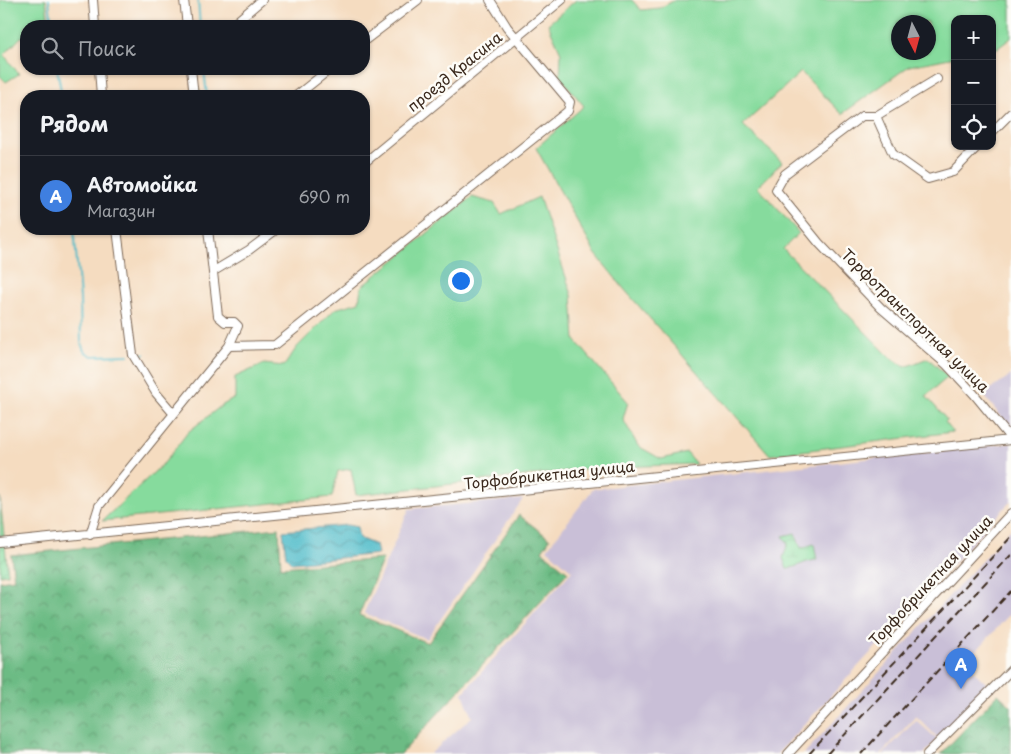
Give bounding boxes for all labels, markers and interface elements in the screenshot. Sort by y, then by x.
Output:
north arrow [891,15,936,60]
map controls [951,15,996,150]
button: + [951,15,996,60]
search box [20,20,370,75]
street label: проезд Красина [401,25,507,117]
icon: search [38,34,66,62]
text: Поиск [78,34,136,62]
button: − [951,60,996,105]
button: locate [951,105,996,150]
text: Рядом [40,107,108,139]
text: Автомойка [87,170,198,198]
text: A [50,184,62,208]
text: 690 m [299,184,350,208]
text: Магазин [87,198,156,222]
street label: Торфотранспортная улица [837,243,996,398]
your location [448,268,474,294]
street label: Торфобрикетная улица [462,454,636,494]
street label: Торфобрикетная улица [863,509,997,651]
pin: A [945,648,977,689]

